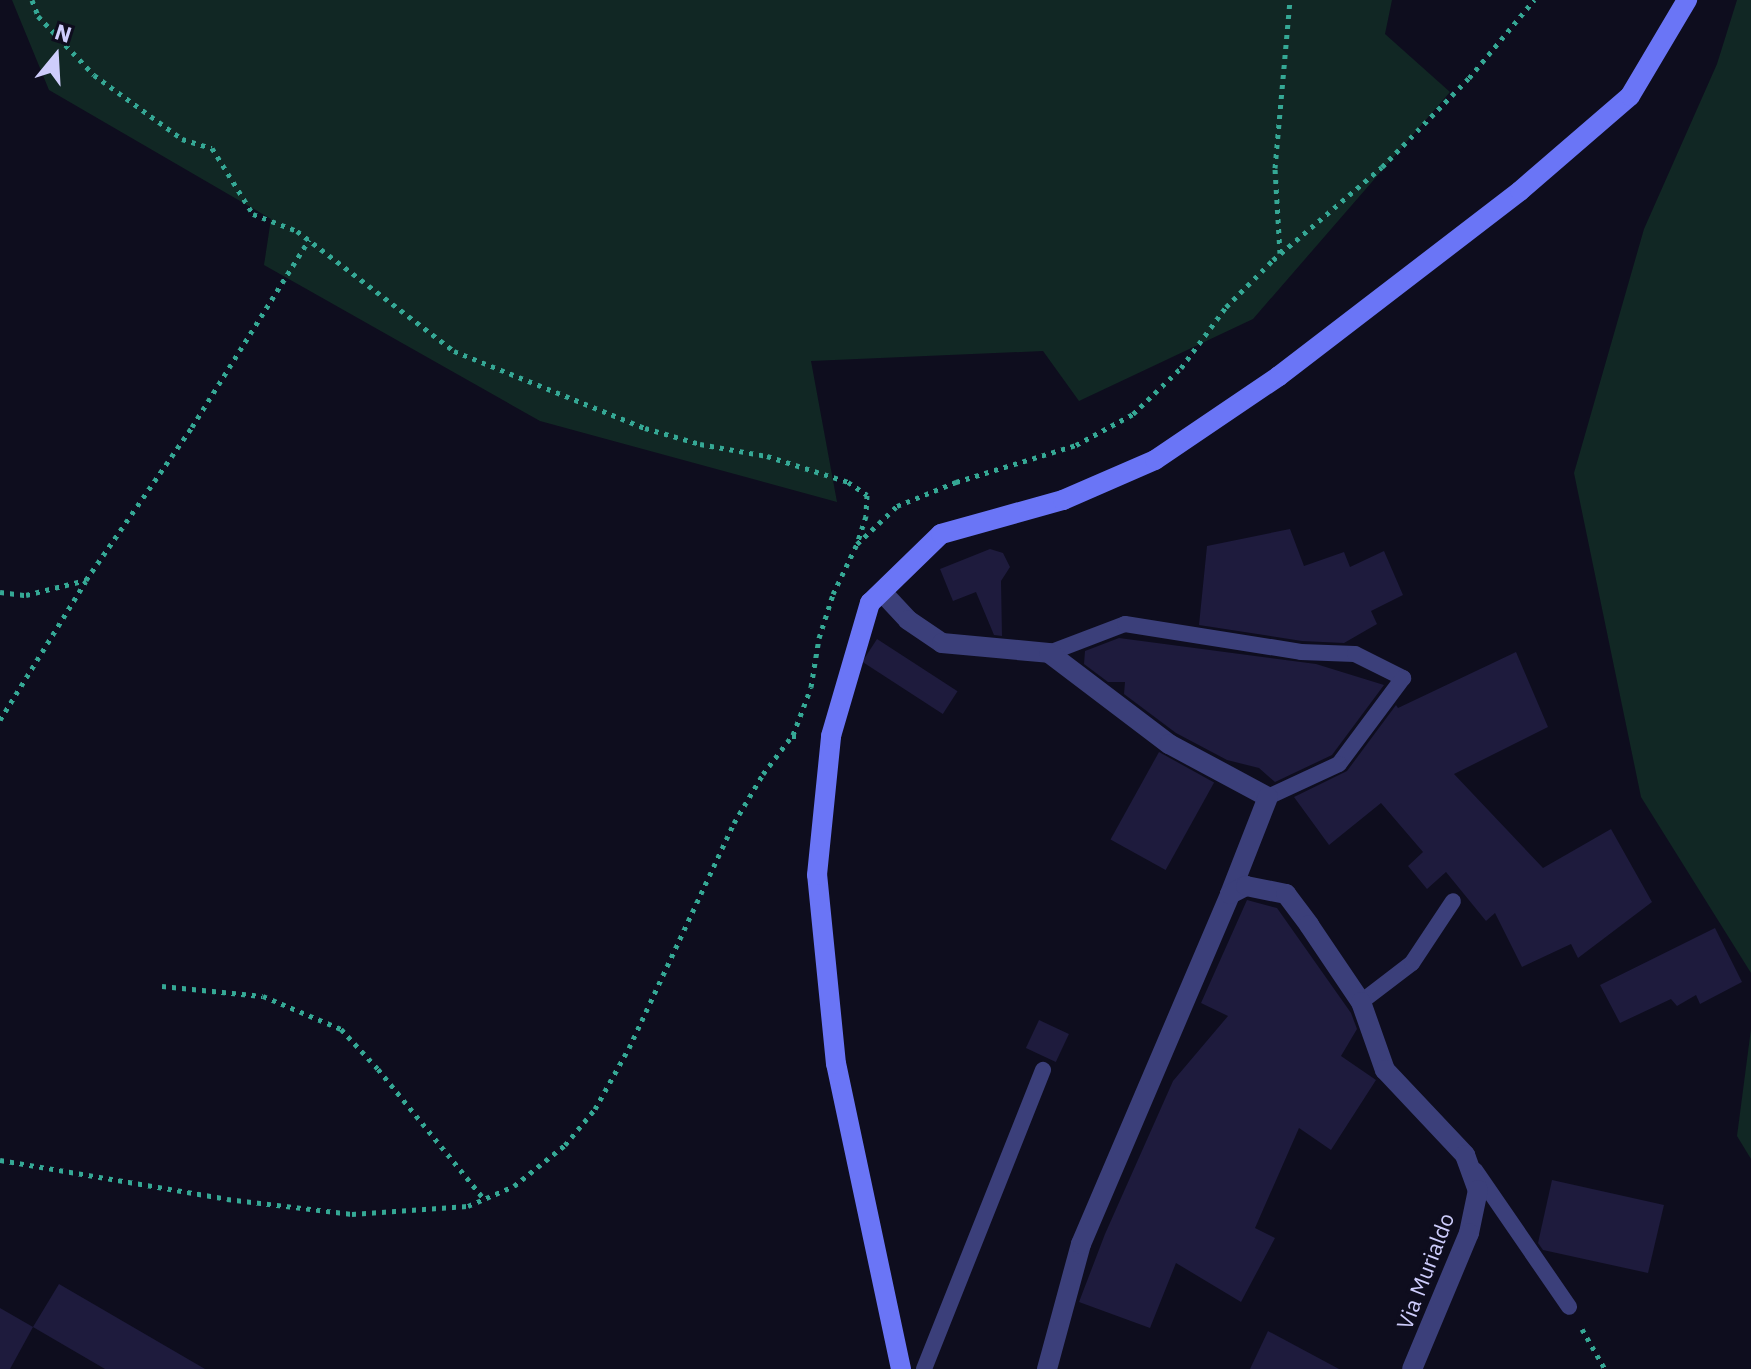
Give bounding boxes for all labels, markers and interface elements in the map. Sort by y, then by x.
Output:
north arrow [16,16,96,96]
text: N [52,16,76,49]
street label: Via Murialdo [1391,1209,1459,1333]

